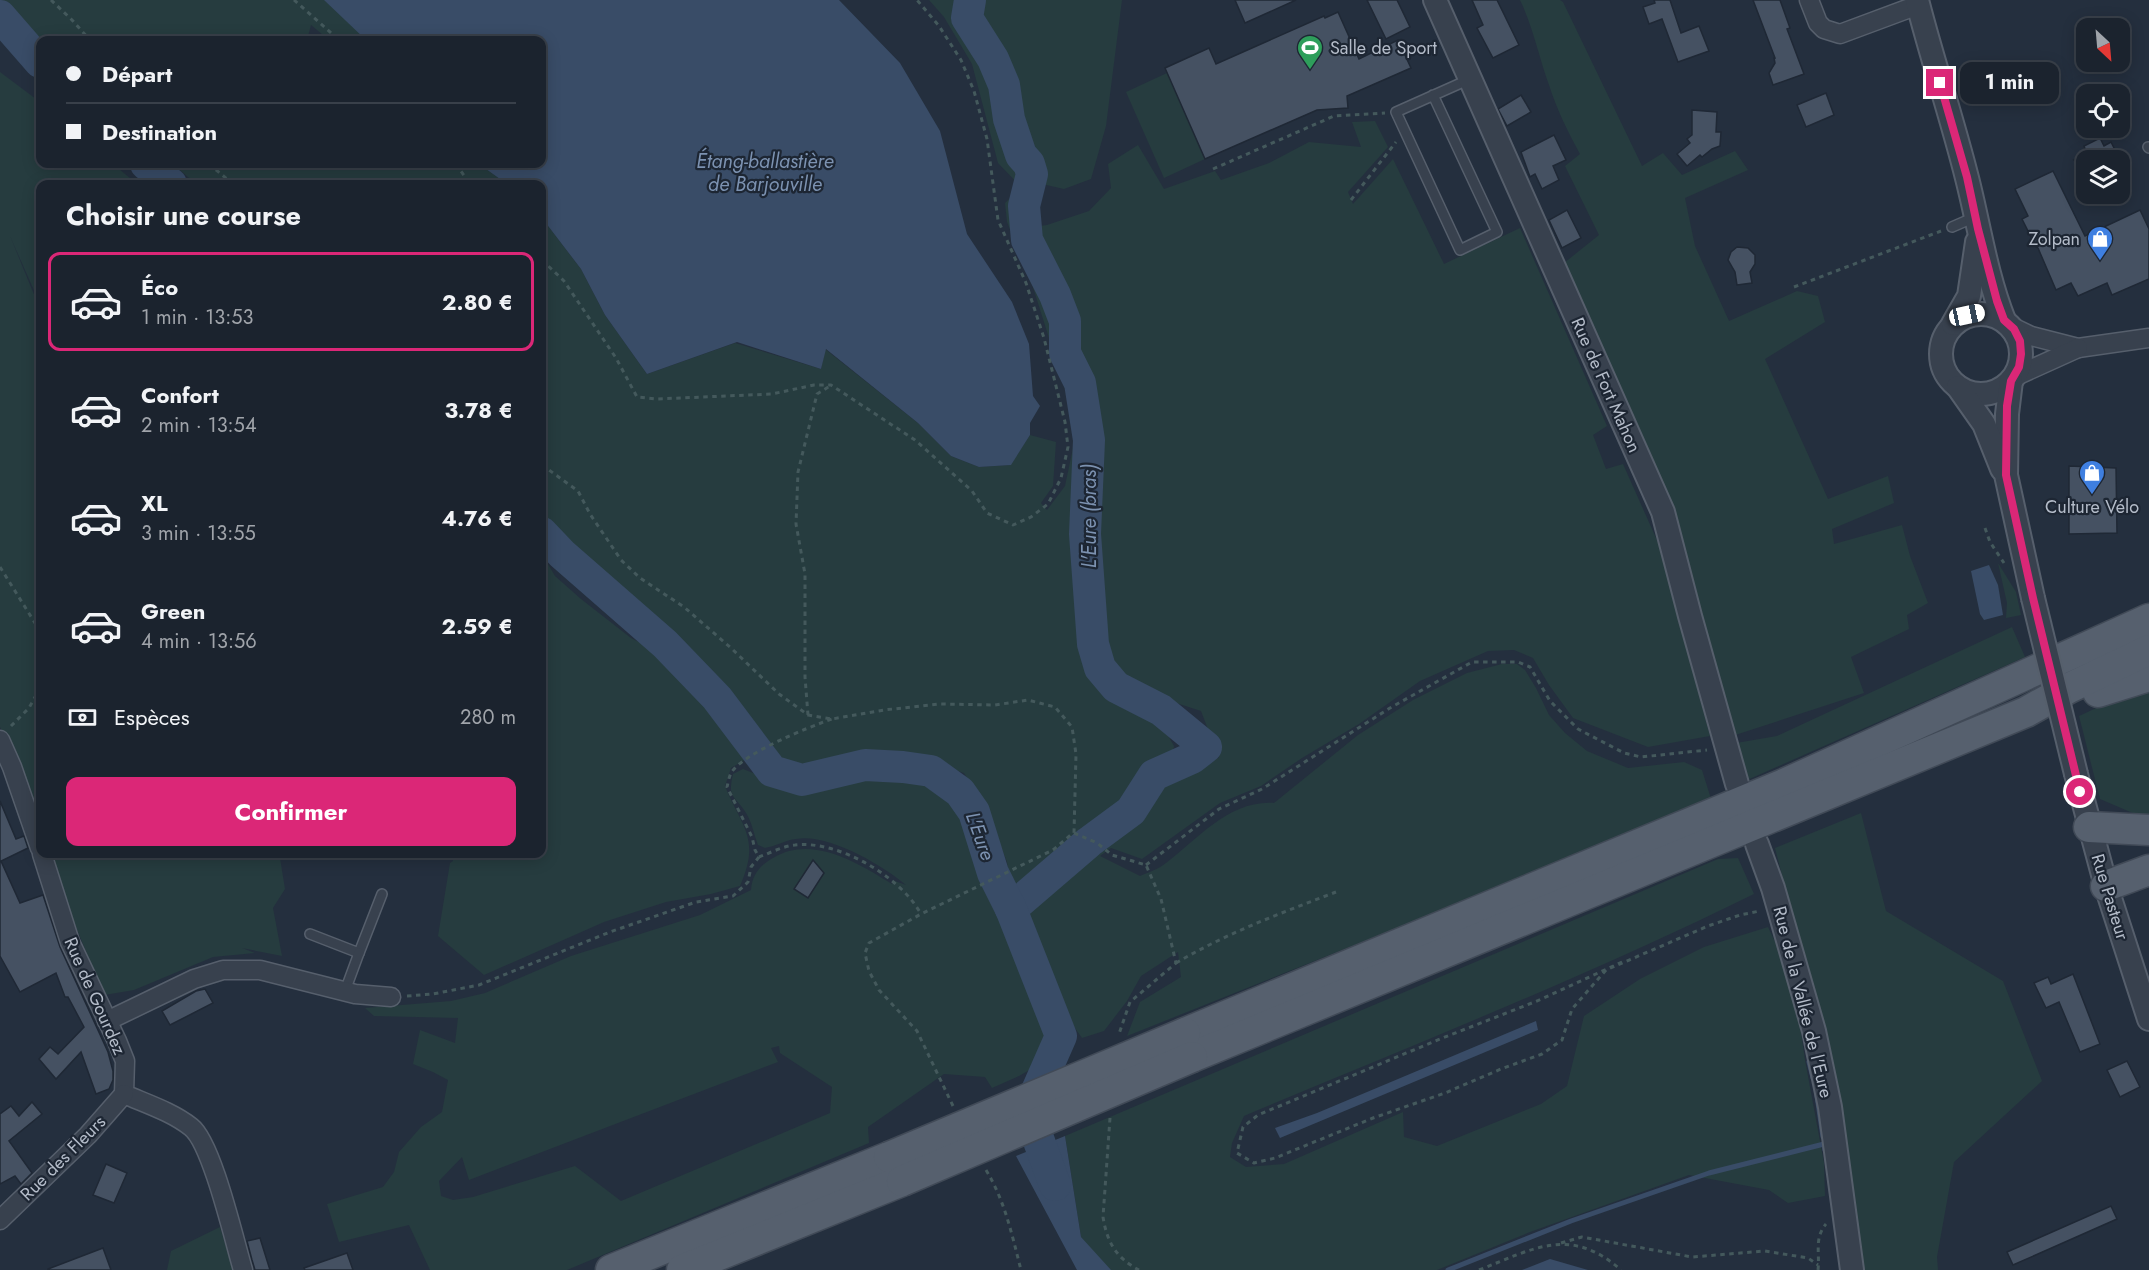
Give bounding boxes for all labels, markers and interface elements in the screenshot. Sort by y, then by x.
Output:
north arrow [2076,18,2130,72]
map controls [2076,18,2130,204]
sports icon: Salle de Sport [1295,33,1325,71]
place label: Salle de Sport [1330,35,1438,61]
text: Départ [102,58,172,90]
callout: 1 min [1961,62,2060,104]
text: 1 min [1985,68,2034,97]
route end [1926,69,1953,96]
button: locate [2076,84,2130,138]
text: Destination [102,116,217,148]
water label: Étang-ballastière de Barjouville [696,147,834,199]
button: layers [2076,150,2130,204]
text: Choisir une course [66,196,301,235]
shop icon: Zolpan [2085,224,2115,262]
place label: Zolpan [2028,226,2080,252]
text: Éco [141,271,178,303]
icon: car [69,275,123,329]
text: 2.80 € [442,286,513,318]
car [1948,302,1986,328]
text: 1 min · 13:53 [141,303,253,332]
street label: Rue de Fort Mahon [1565,313,1647,457]
text: Confort [141,379,219,411]
icon: car [69,383,123,437]
text: 3.78 € [445,394,513,426]
text: 2 min · 13:54 [141,411,257,440]
shop icon: Culture Vélo [2077,458,2107,496]
water label: L'Eure (bras) [1075,464,1104,568]
text: XL [141,487,168,519]
icon: car [69,491,123,545]
place label: Culture Vélo [2045,494,2139,520]
text: 4.76 € [442,502,513,534]
text: 3 min · 13:55 [141,519,256,548]
text: Green [141,595,205,627]
icon: car [69,599,123,653]
text: 2.59 € [442,610,513,642]
text: 4 min · 13:56 [141,627,257,656]
icon: cash [66,701,99,734]
text: Espèces [114,701,190,733]
text: 280 m [460,703,516,732]
button: Confirmer [66,777,516,846]
route start [2066,778,2093,805]
water label: L'Eure [958,808,1002,864]
street label: Rue Pasteur [2085,851,2136,944]
street label: Rue de la Vallée de l'Eure [1767,903,1839,1101]
street label: Rue de Gourdez [57,933,133,1060]
street label: Rue des Fleurs [14,1109,112,1207]

